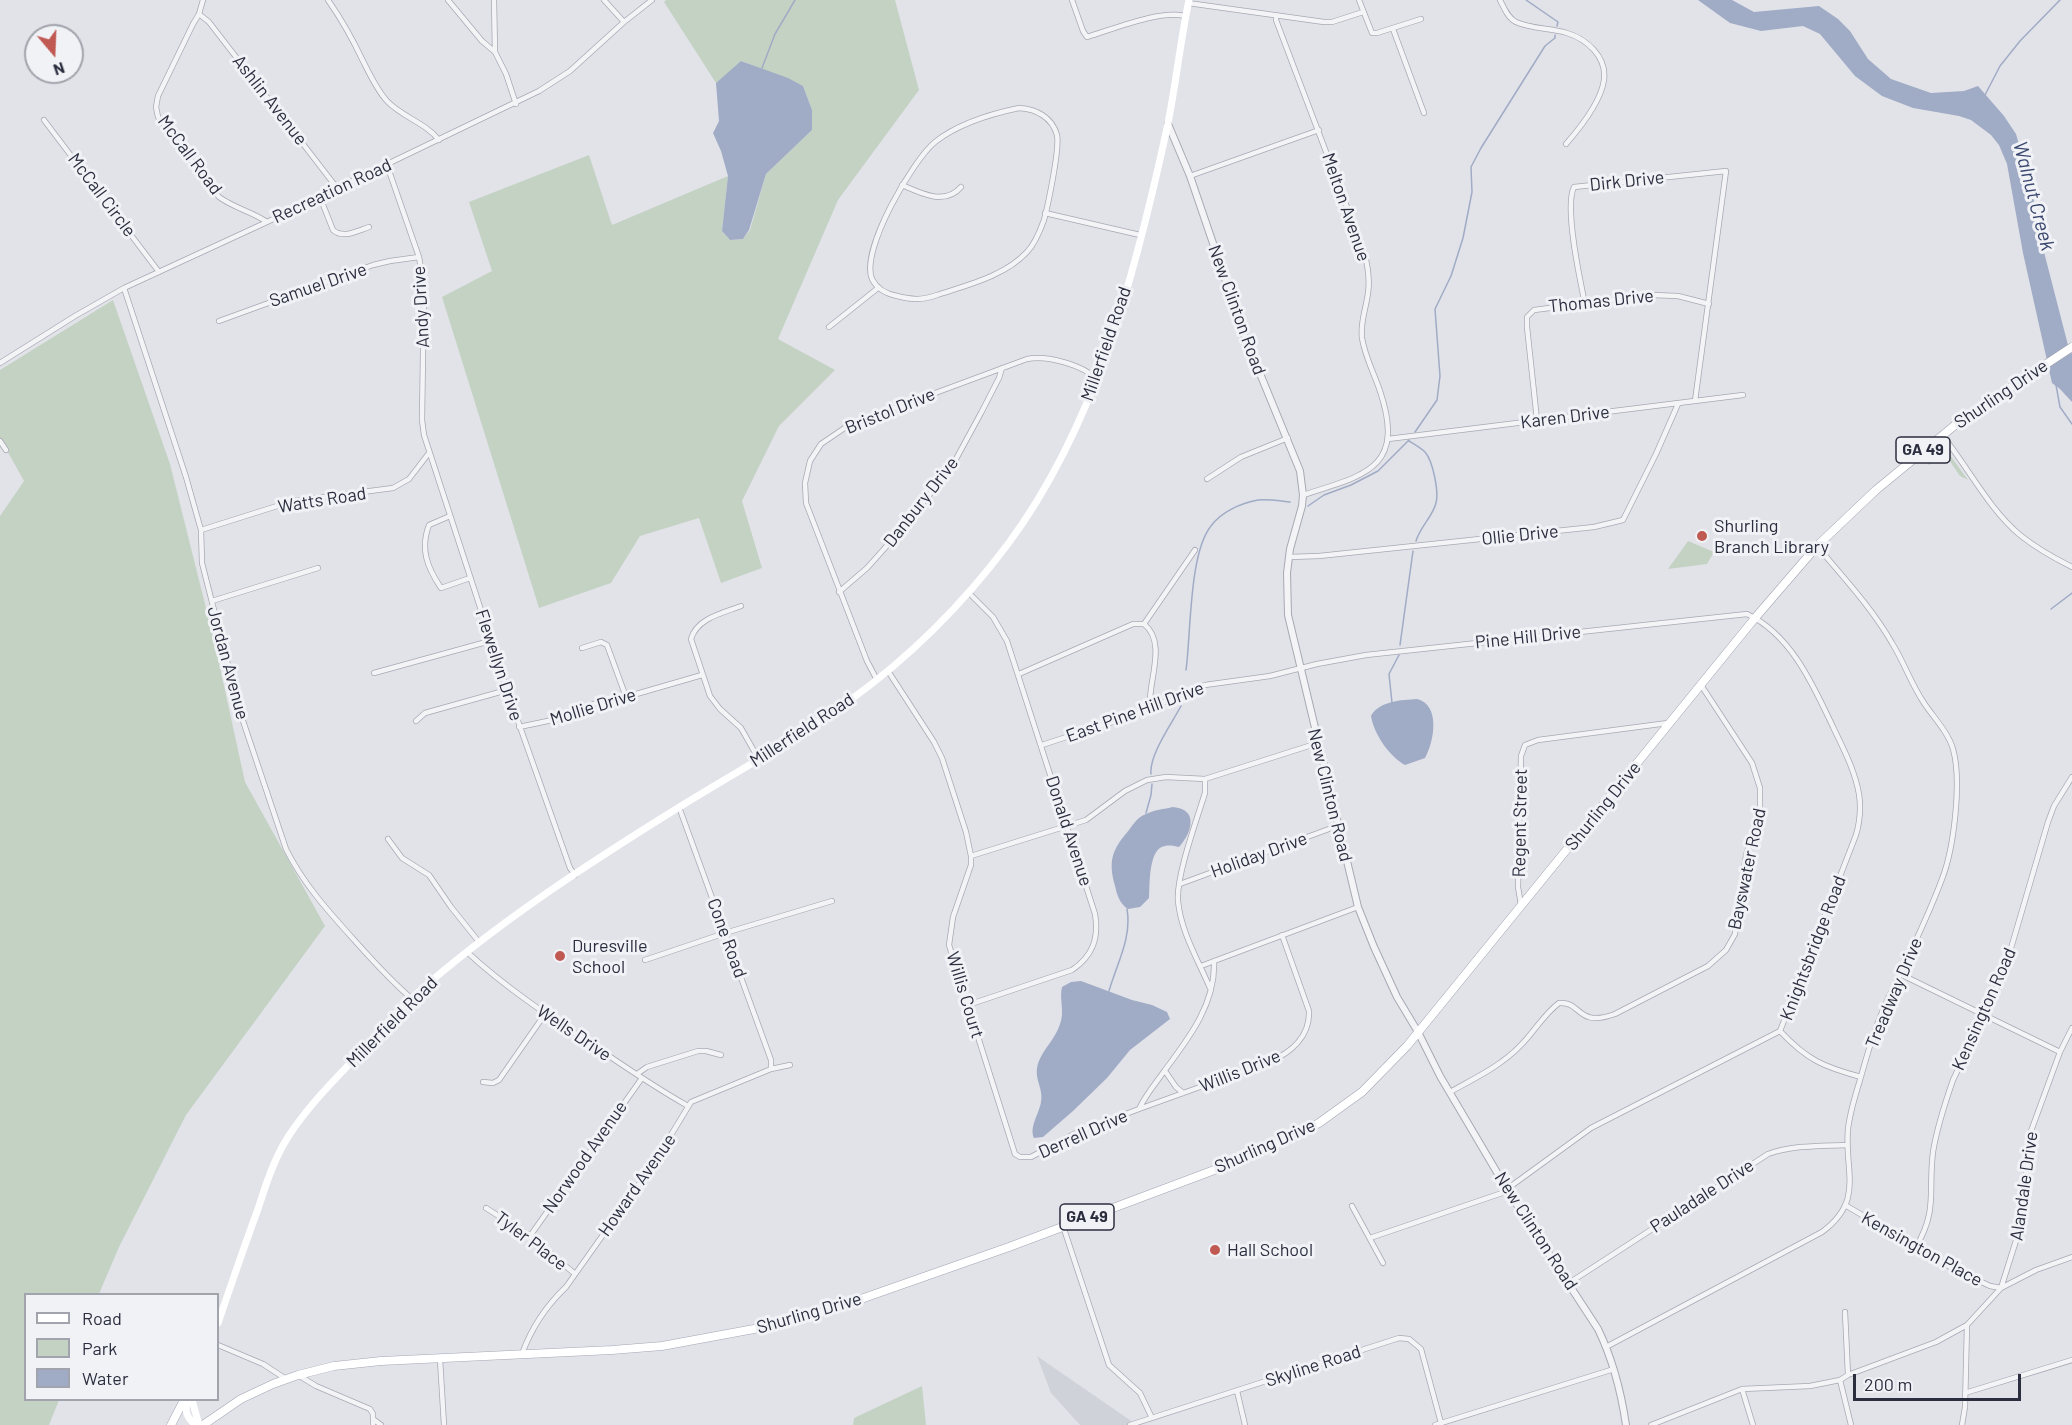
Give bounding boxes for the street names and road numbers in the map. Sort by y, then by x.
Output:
street label: Ashlin Avenue [228,51,312,149]
street label: McCall Road [153,111,227,199]
street label: McCall Circle [64,149,140,241]
street label: Melton Avenue [1317,150,1375,264]
street label: Recreation Road [269,154,395,228]
street label: Dirk Drive [1589,166,1665,196]
street label: New Clinton Road [1203,242,1271,378]
street label: Samuel Drive [266,258,370,312]
street label: Andy Drive [408,265,434,349]
street label: Millerfield Road [1076,284,1136,404]
street label: Thomas Drive [1547,285,1655,317]
street label: Shurling Drive [1950,355,2052,433]
street label: Bristol Drive [842,383,938,439]
street label: Karen Drive [1519,401,1611,433]
road number: GA 49 [1896,437,1950,463]
street label: Danbury Drive [879,453,963,551]
street label: Watts Road [276,482,368,518]
street label: Ollie Drive [1480,520,1560,550]
street label: Jordan Avenue [203,604,253,722]
street label: Flewellyn Drive [471,607,527,723]
street label: Pine Hill Drive [1474,621,1582,653]
street label: East Pine Hill Drive [1063,677,1207,747]
street label: Mollie Drive [547,684,639,730]
street label: Millerfield Road [746,688,858,772]
street label: New Clinton Road [1303,726,1357,864]
street label: Shurling Drive [1561,757,1645,855]
street label: Regent Street [1508,768,1532,878]
street label: Donald Avenue [1041,773,1097,889]
street label: Bayswater Road [1724,806,1770,932]
street label: Holiday Drive [1208,828,1310,882]
street label: Knightsbridge Road [1775,873,1851,1023]
street label: Cone Road [703,895,751,981]
street label: Treadway Drive [1861,934,1927,1052]
street label: Kensington Road [1947,944,2021,1074]
street label: Willis Court [942,949,988,1041]
street label: Millerfield Road [342,972,442,1072]
street label: Wells Drive [533,1000,615,1066]
street label: Willis Drive [1196,1045,1284,1097]
street label: Norwood Avenue [538,1097,632,1217]
street label: Derrell Drive [1035,1105,1131,1163]
street label: Shurling Drive [1211,1114,1319,1178]
street label: Howard Avenue [594,1130,680,1240]
street label: Alandale Drive [2006,1130,2042,1242]
street label: Pauladale Drive [1646,1154,1758,1238]
street label: New Clinton Road [1490,1168,1582,1294]
road number: GA 49 [1060,1204,1114,1230]
street label: Tyler Place [491,1207,571,1275]
street label: Kensington Place [1858,1207,1986,1291]
street label: Shurling Drive [754,1288,864,1338]
street label: Skyline Road [1263,1340,1363,1392]

